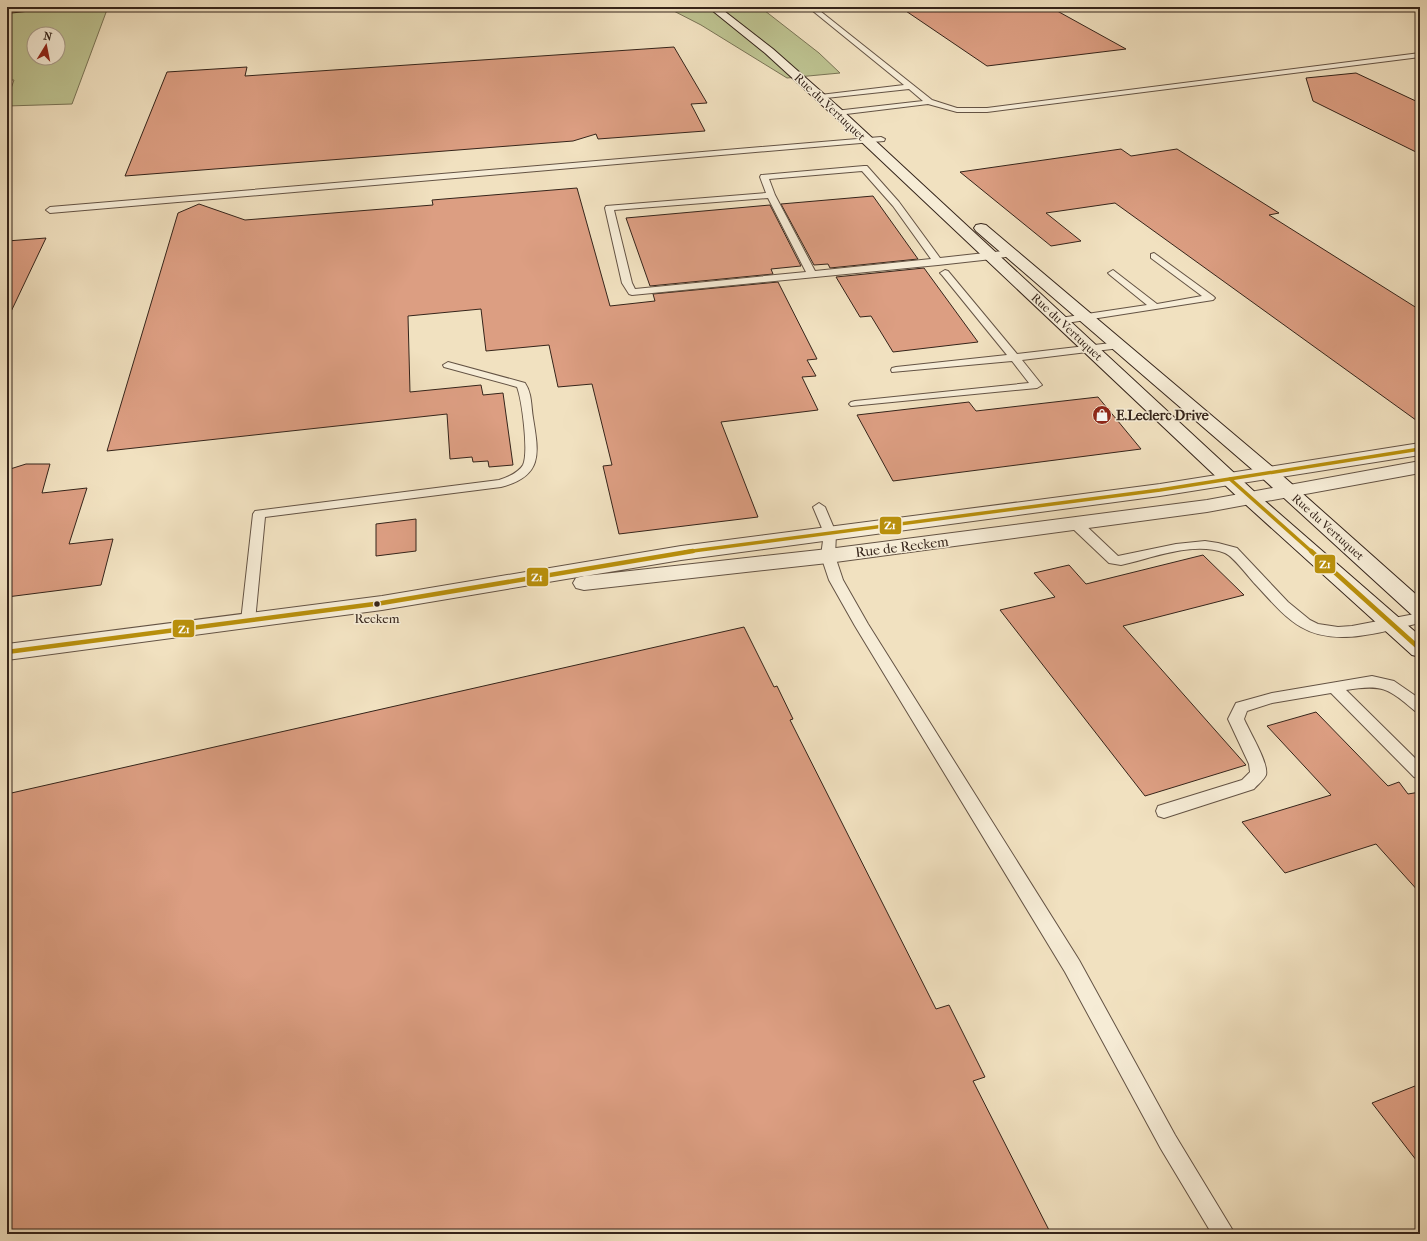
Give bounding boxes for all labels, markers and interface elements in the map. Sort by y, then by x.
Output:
north arrow [26,26,66,66]
text: N [42,30,54,44]
street label: Rue du Vertuquet [792,70,869,144]
street label: Rue du Vertuquet [1029,290,1106,364]
shop icon: E.Leclerc Drive [1091,404,1113,426]
place label: E.Leclerc Drive [1116,407,1209,424]
street label: Rue du Vertuquet [1289,491,1367,563]
line badge: Z1 [879,516,902,535]
text: Z1 [884,519,896,532]
street label: Rue de Reckem [854,533,950,561]
line badge: Z1 [1314,554,1336,574]
text: Z1 [1319,558,1331,571]
line badge: Z1 [526,567,549,587]
text: Z1 [531,571,543,584]
marker: Reckem [372,599,382,609]
place label: Reckem [354,611,400,626]
line badge: Z1 [172,619,195,638]
text: Z1 [178,623,190,636]

